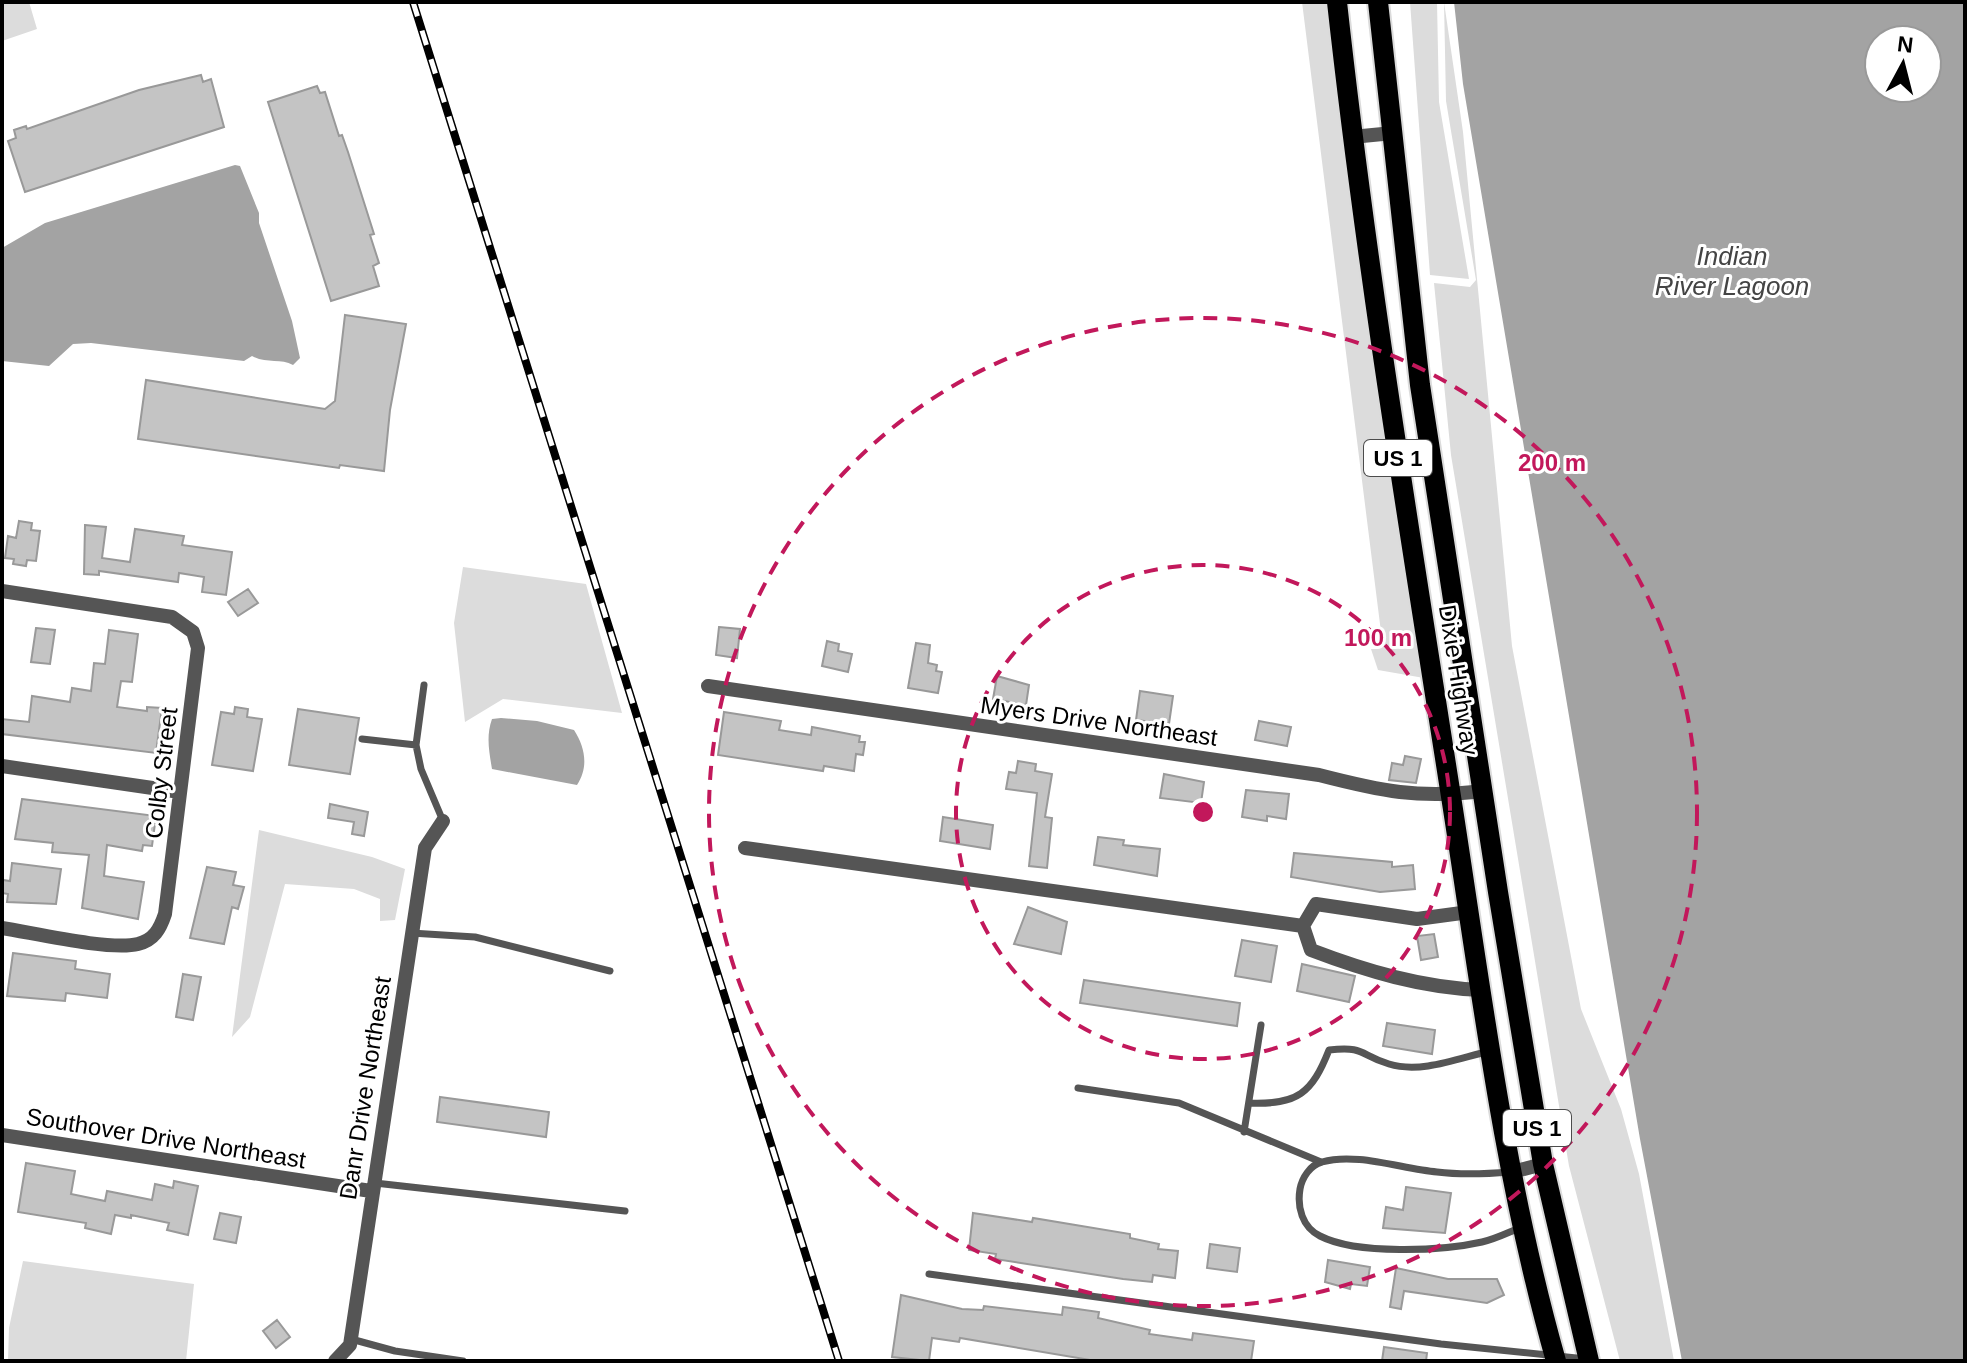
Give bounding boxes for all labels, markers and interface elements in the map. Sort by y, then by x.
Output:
north arrow [1863,24,1943,104]
text: N [1896,31,1915,58]
water label: Indian River Lagoon [1655,241,1809,301]
road number: US 1 [1364,440,1432,476]
text: 200 m [1518,449,1586,476]
street label: Dixie Highway [1434,603,1484,757]
text: 100 m [1344,624,1412,651]
street label: Myers Drive Northeast [979,691,1219,751]
street label: Colby Street [140,705,182,840]
centre of rings [1189,798,1217,826]
street label: Danr Drive Northeast [334,974,396,1201]
street label: Southover Drive Northeast [24,1103,308,1174]
road number: US 1 [1503,1110,1571,1146]

